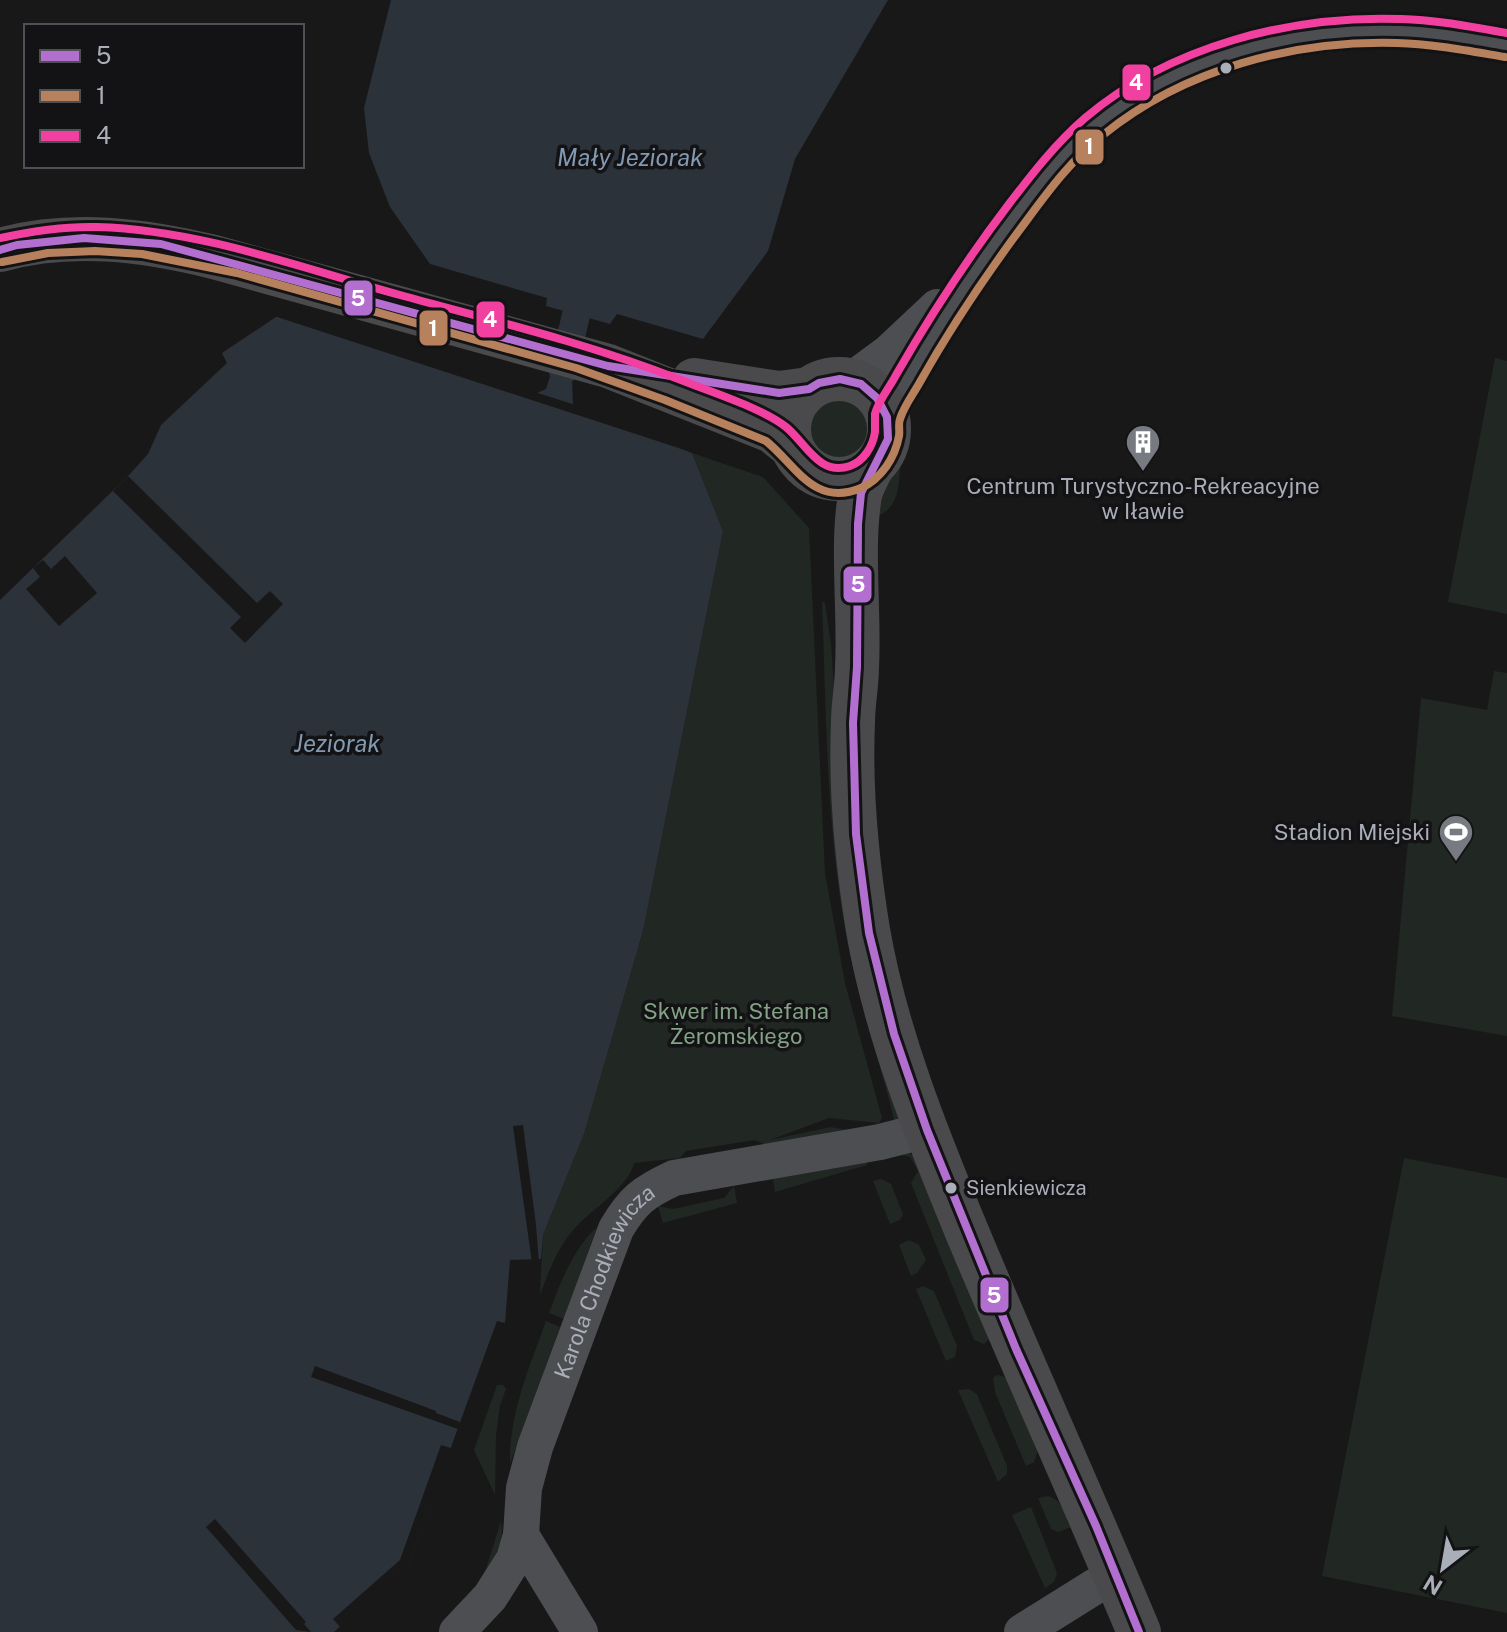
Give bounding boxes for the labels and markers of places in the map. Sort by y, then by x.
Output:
unlabelled marker [1218,60,1234,76]
building icon: Centrum Turystyczno-Rekreacyjne w Iławie [1124,423,1162,473]
place label: Centrum Turystyczno-Rekreacyjne w Iławie [966,473,1320,524]
sports icon: Stadion Miejski [1437,813,1475,863]
place label: Stadion Miejski [1274,819,1430,845]
place label: Sienkiewicza [966,1176,1087,1200]
marker: Sienkiewicza [943,1180,959,1196]

